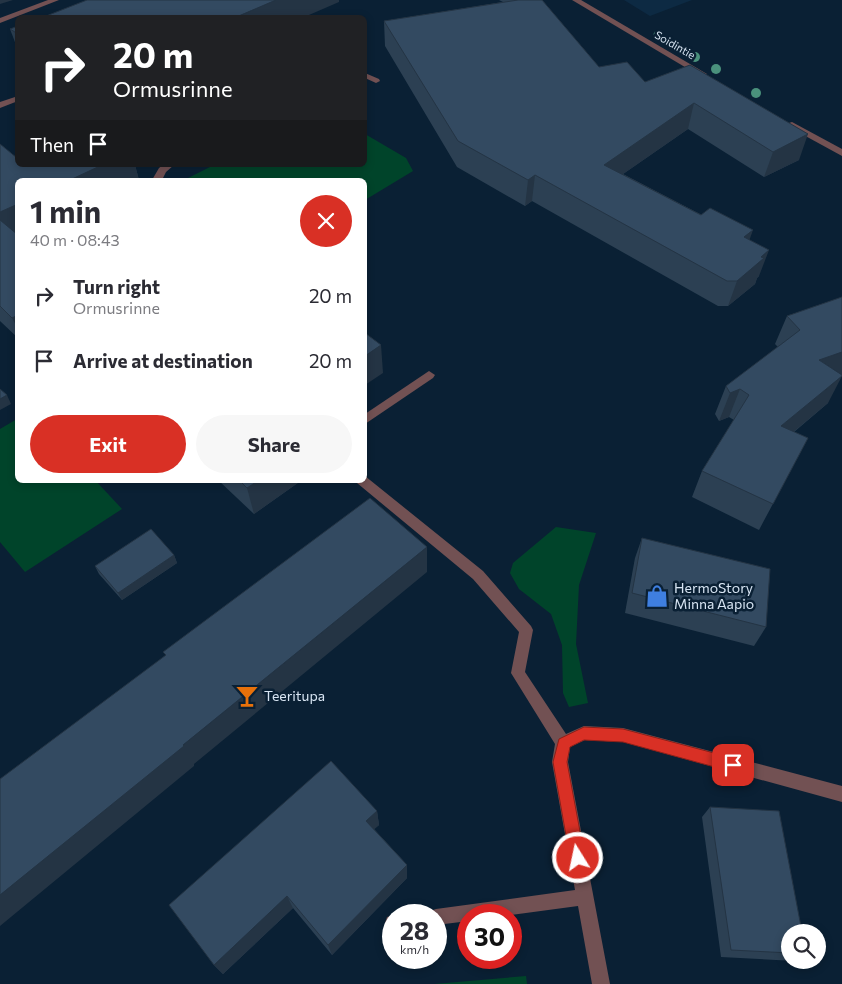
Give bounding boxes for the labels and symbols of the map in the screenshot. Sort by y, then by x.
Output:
street label: Soidintie [653,28,698,61]
place label: HermoStory Minna Aapio [674,579,754,612]
shop icon: HermoStory Minna Aapio [644,583,670,609]
bar icon: Teeritupa [234,683,260,709]
place label: Teeritupa [264,687,325,704]
pin [712,744,754,786]
position arrow [551,831,603,883]
speed limit sign: 30 [457,904,522,969]

